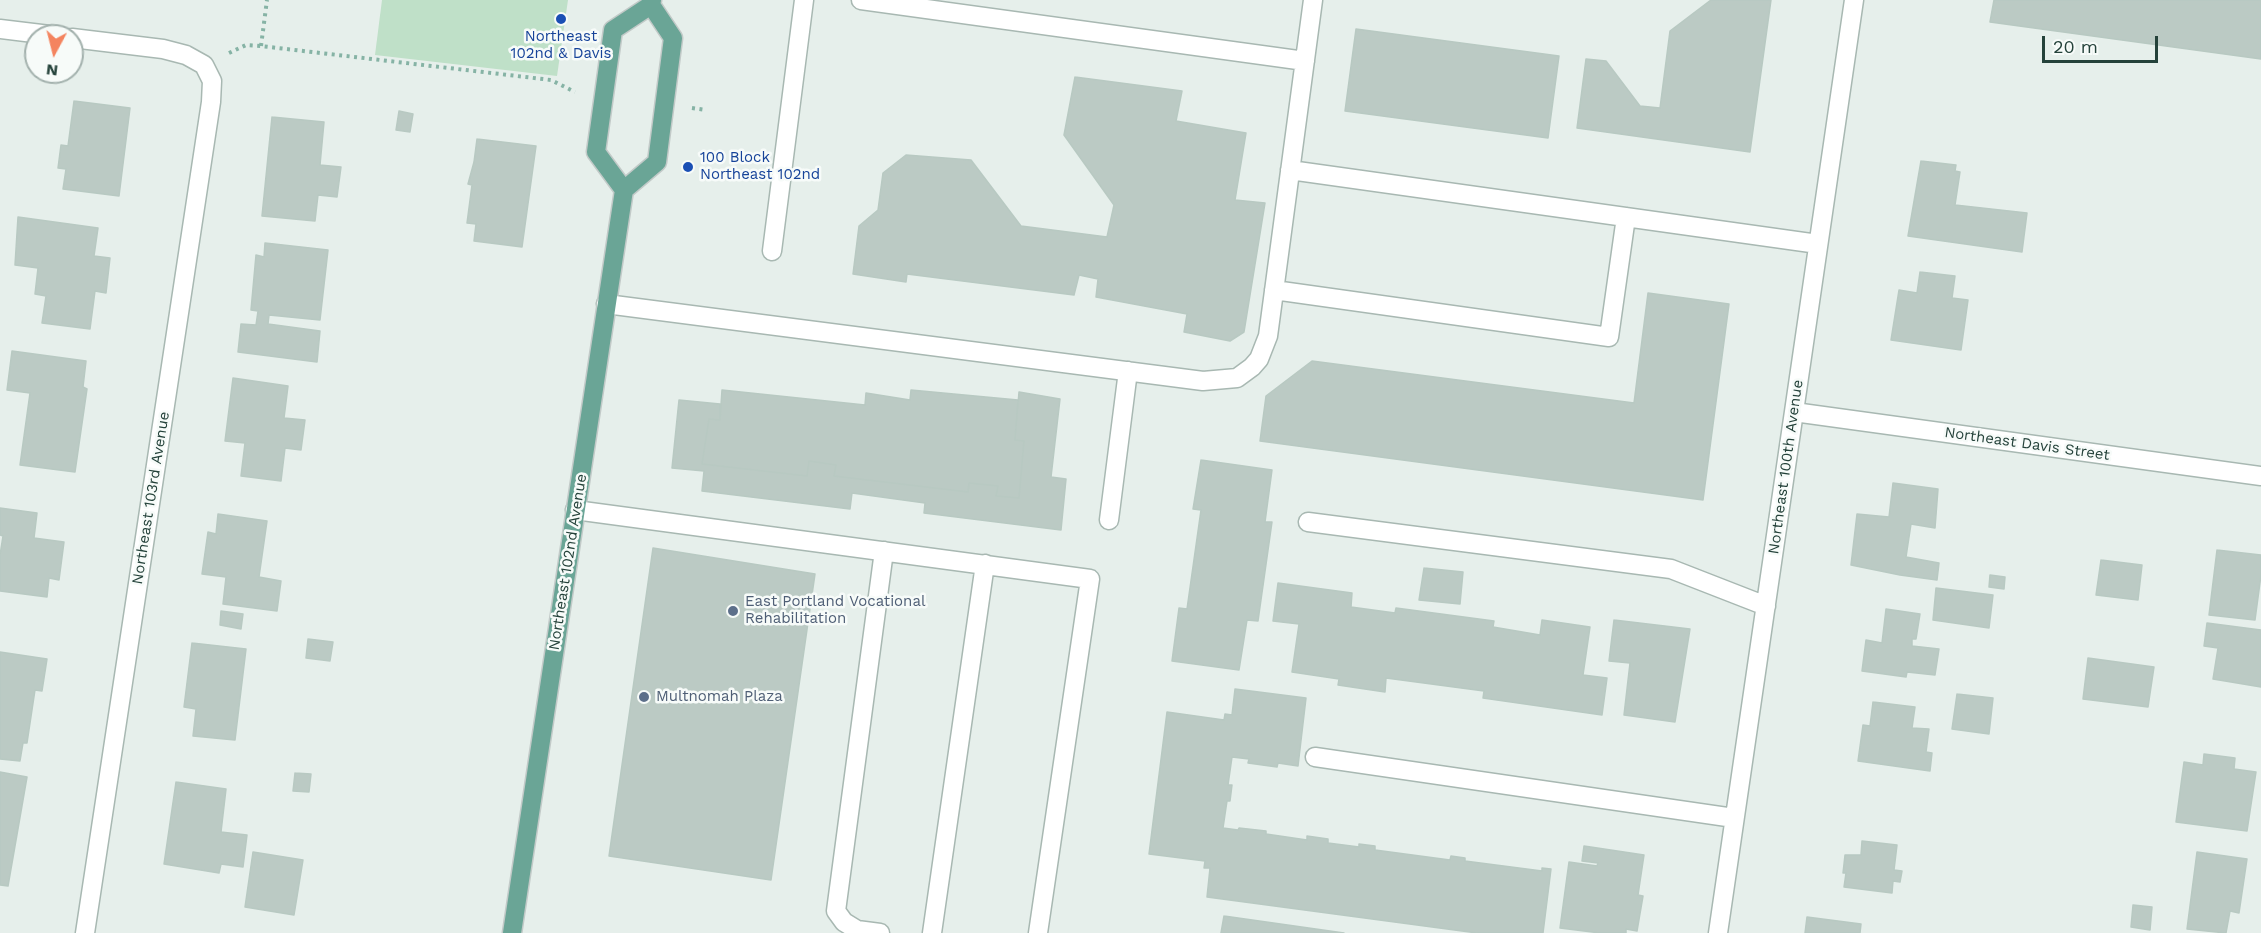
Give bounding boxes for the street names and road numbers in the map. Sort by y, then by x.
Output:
street label: Northeast 100th Avenue [1765,379,1807,555]
street label: Northeast 103rd Avenue [128,410,174,586]
street label: Northeast Davis Street [1943,423,2111,465]
street label: Northeast 102nd Avenue [545,473,591,651]

